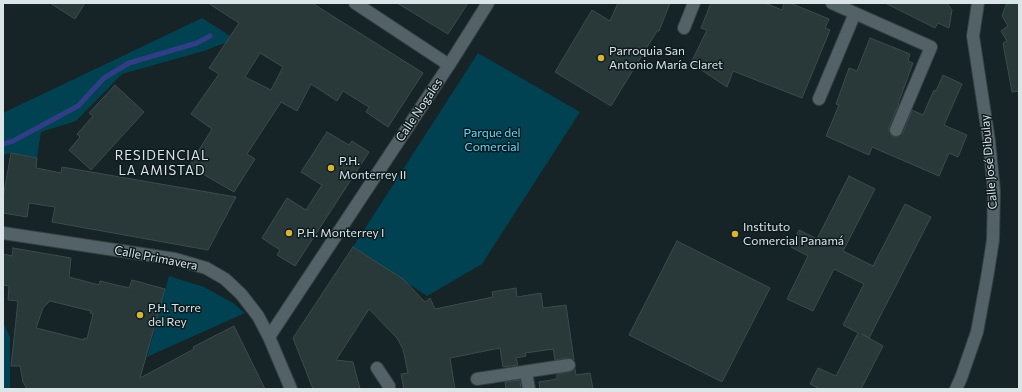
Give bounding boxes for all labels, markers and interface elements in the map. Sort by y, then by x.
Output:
place label: Parroquia San Antonio María Claret [609,44,723,72]
marker: Parroquia San Antonio María Claret [596,53,606,63]
street label: Calle Nogales [393,76,445,144]
street label: Calle José Dibulay [978,114,1000,210]
park label: Parque del Comercial [463,126,521,154]
district label: RESIDENCIAL LA AMISTAD [115,148,209,179]
place label: P.H. Monterrey II [339,154,406,182]
marker: P.H. Monterrey II [326,163,336,173]
place label: Instituto Comercial Panamá [743,220,844,248]
place label: P.H. Monterrey I [297,226,384,240]
marker: P.H. Monterrey I [284,228,294,238]
marker: Instituto Comercial Panamá [730,229,740,239]
street label: Calle Primavera [113,243,199,273]
place label: P.H. Torre del Rey [148,301,201,329]
marker: P.H. Torre del Rey [135,310,145,320]

